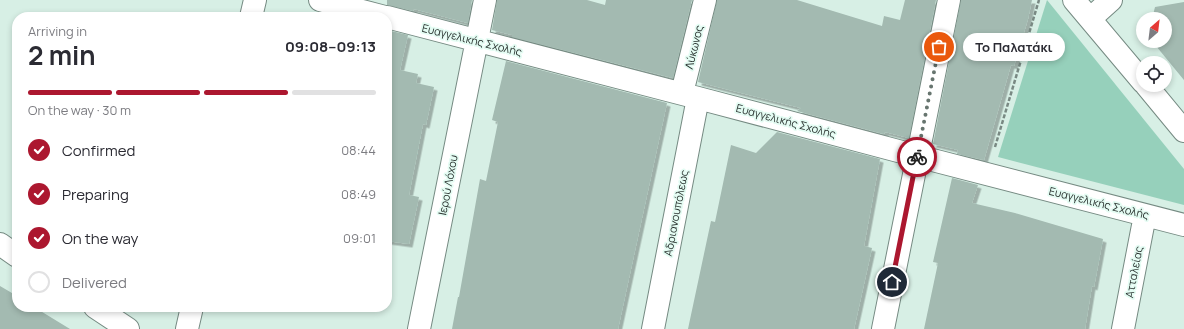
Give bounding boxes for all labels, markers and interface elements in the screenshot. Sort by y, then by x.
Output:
north arrow [1136,12,1172,48]
map controls [1136,12,1172,92]
street label: Ευαγγελικής Σχολής [420,20,524,59]
text: Arriving in [28,22,87,40]
street label: Λύκωνος [681,23,706,70]
pin [922,30,956,64]
callout: Το Παλατάκι [963,33,1065,61]
text: 09:08–09:13 [285,36,376,57]
icon: bag [928,36,950,58]
text: 2 min [28,37,96,73]
text: Το Παλατάκι [975,38,1053,56]
button: locate [1136,56,1172,92]
street label: Ευαγγελικής Σχολής [735,100,838,141]
text: On the way · 30 m [28,101,131,119]
courier [897,137,937,177]
icon: check [28,139,50,161]
text: Confirmed [62,140,135,161]
text: 08:44 [341,141,376,159]
icon: bike [906,146,928,168]
street label: Ιερού Λόχου [434,153,461,216]
street label: Αδριανουπόλεως [660,168,691,257]
icon: check [28,183,50,205]
street label: Ευαγγελικής Σχολής [1047,183,1151,222]
text: Preparing [62,184,129,205]
text: 08:49 [341,185,376,203]
icon: check [28,227,50,249]
text: On the way [62,228,138,249]
text: 09:01 [343,229,376,247]
street label: Ατταλείας [1121,245,1146,299]
pin [875,265,909,299]
icon: home [881,271,903,293]
text: Delivered [62,272,127,293]

